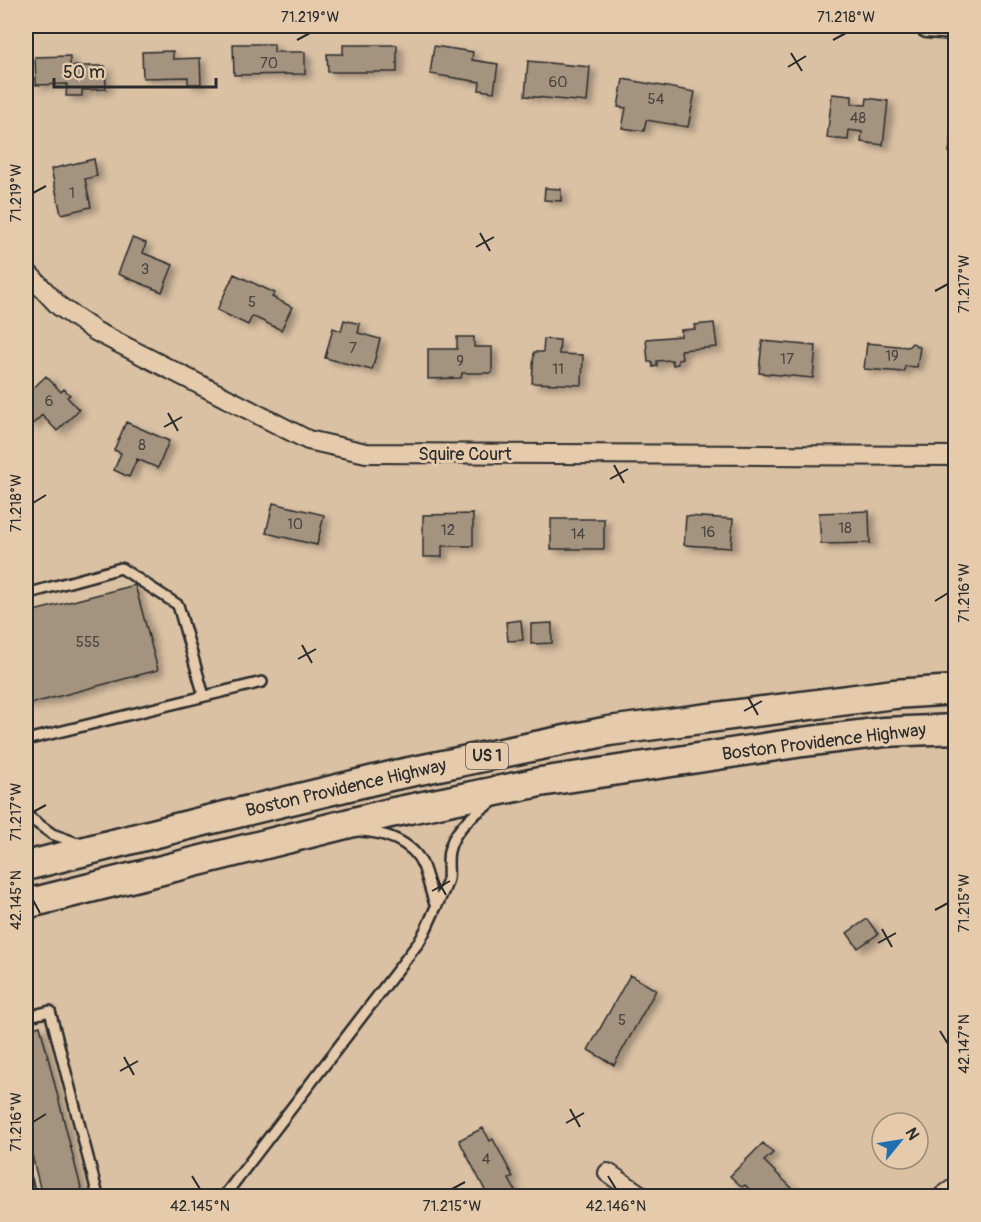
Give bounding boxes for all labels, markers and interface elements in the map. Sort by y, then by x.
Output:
text: 71.219°W [281,8,339,27]
text: 71.218°W [817,8,875,27]
scale bar [54,51,216,89]
house number: 70 [260,54,278,73]
text: 50 m [63,61,105,84]
house number: 60 [549,73,567,92]
house number: 54 [648,90,665,109]
house number: 48 [850,109,867,128]
text: 71.219°W [7,164,26,222]
house number: 1 [69,184,75,203]
text: 71.217°W [955,254,974,313]
house number: 3 [141,260,149,279]
house number: 5 [248,293,256,312]
house number: 7 [349,339,357,358]
house number: 19 [885,347,899,366]
house number: 17 [780,350,794,369]
house number: 9 [456,352,464,371]
house number: 11 [552,360,564,379]
house number: 6 [45,392,53,411]
house number: 8 [138,436,146,455]
street label: Squire Court [418,443,513,466]
text: 71.218°W [7,474,26,532]
house number: 10 [287,515,303,534]
house number: 18 [838,519,852,538]
house number: 12 [441,521,455,540]
house number: 16 [701,523,715,542]
house number: 14 [571,525,586,544]
text: 71.216°W [955,563,974,623]
house number: 555 [76,633,100,652]
street label: Boston Providence Highway [721,718,928,766]
road number: US 1 [466,743,508,769]
street label: Boston Providence Highway [243,754,449,822]
text: 71.217°W [7,782,26,841]
text: 42.145°N [7,870,26,930]
text: 71.215°W [955,873,974,932]
house number: 5 [618,1011,626,1030]
text: 42.147°N [955,1014,974,1074]
text: 71.216°W [7,1092,26,1152]
north arrow [870,1111,930,1171]
text: N [901,1124,924,1144]
house number: 4 [482,1150,491,1169]
text: 42.145°N [170,1197,230,1216]
text: 71.215°W [423,1197,482,1216]
text: 42.146°N [586,1197,646,1216]

